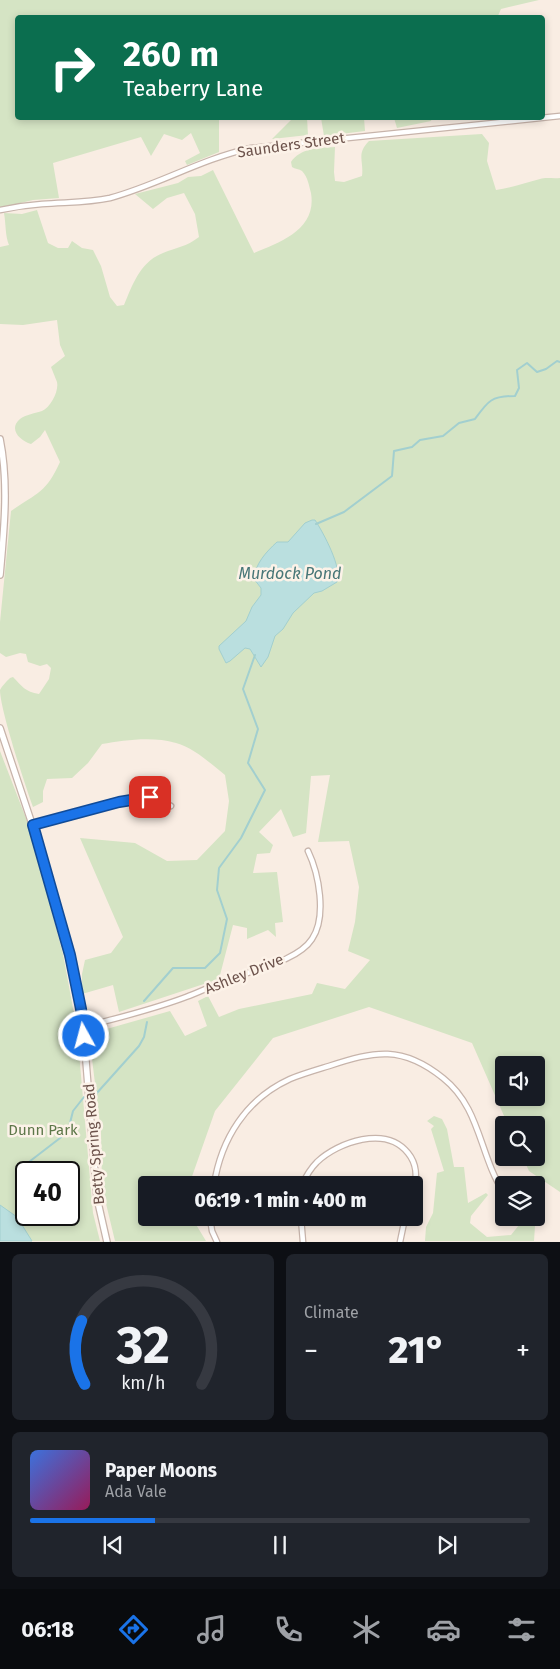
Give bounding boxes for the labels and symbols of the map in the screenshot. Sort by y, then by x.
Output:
street label: Saunders Street [236,128,346,161]
water label: Murdock Pond [239,564,341,583]
pin [129,776,171,818]
street label: Ashley Drive [202,950,286,998]
position arrow [57,1009,109,1061]
street label: Betty Spring Road [80,1083,108,1205]
park label: Dunn Park [8,1121,78,1139]
speed limit sign: 40 [15,1161,80,1226]

